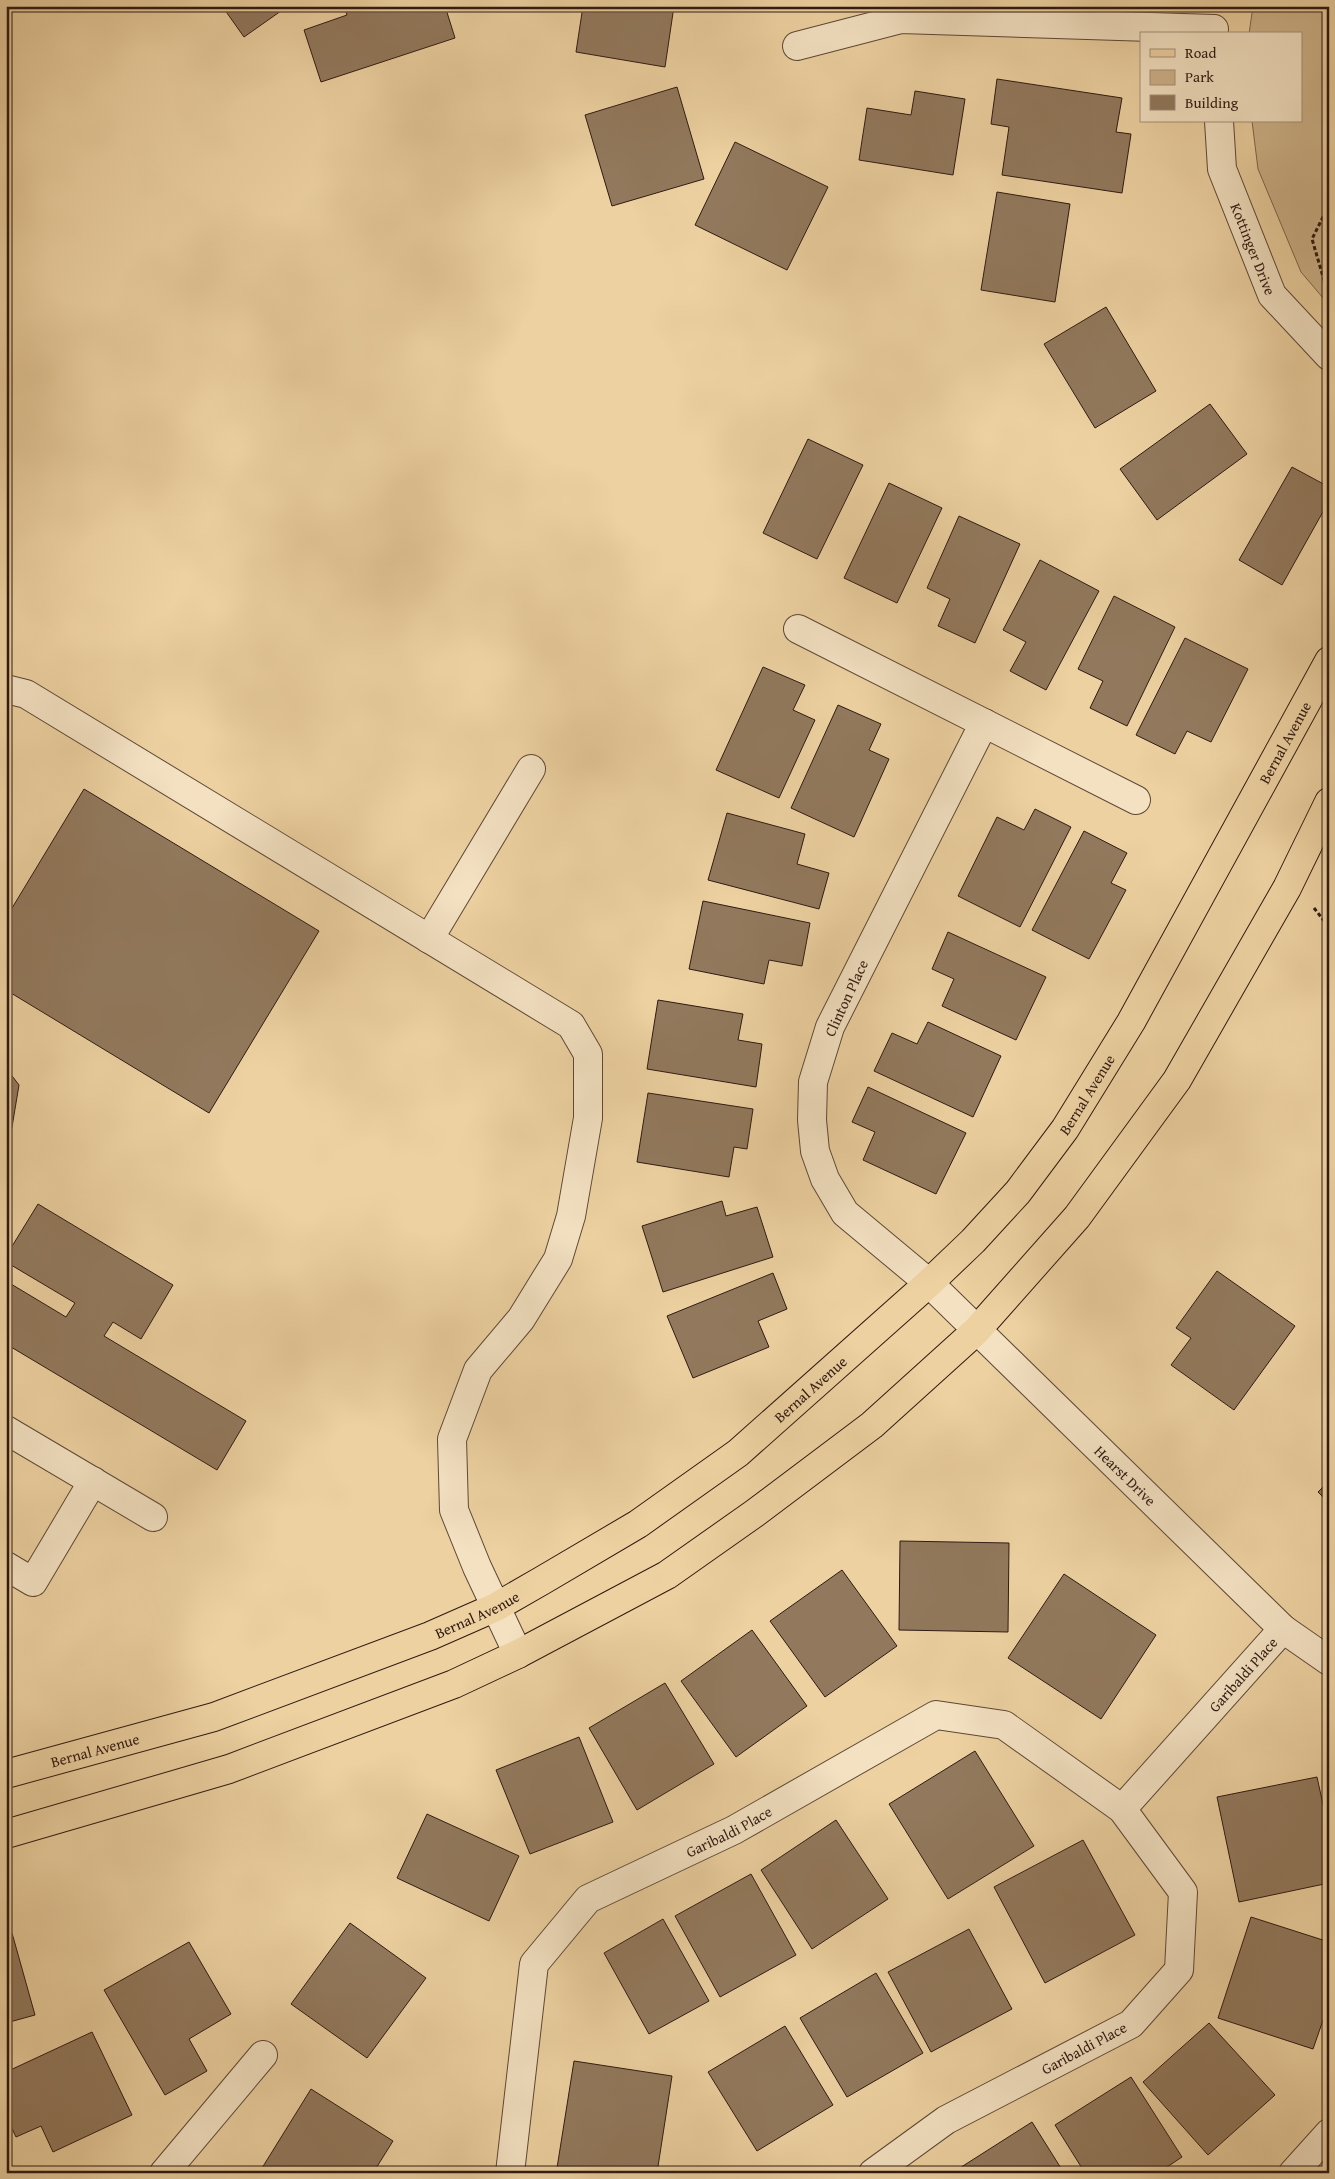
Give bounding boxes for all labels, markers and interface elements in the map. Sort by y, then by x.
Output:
legend [1140,32,1302,122]
text: Road [1185,42,1216,63]
text: Park [1185,66,1214,87]
text: Building [1185,92,1239,113]
street label: Kottinger Drive [1226,200,1281,298]
street label: Bernal Avenue [1253,697,1316,787]
street label: Clinton Place [819,956,873,1040]
street label: Bernal Avenue [1054,1050,1119,1139]
street label: Bernal Avenue [769,1351,851,1427]
street label: Hearst Drive [1090,1440,1161,1510]
street label: Bernal Avenue [431,1585,523,1643]
street label: Garibaldi Place [1203,1632,1282,1716]
street label: Bernal Avenue [48,1728,141,1772]
street label: Garibaldi Place [682,1800,775,1862]
street label: Garibaldi Place [1038,2017,1130,2079]

